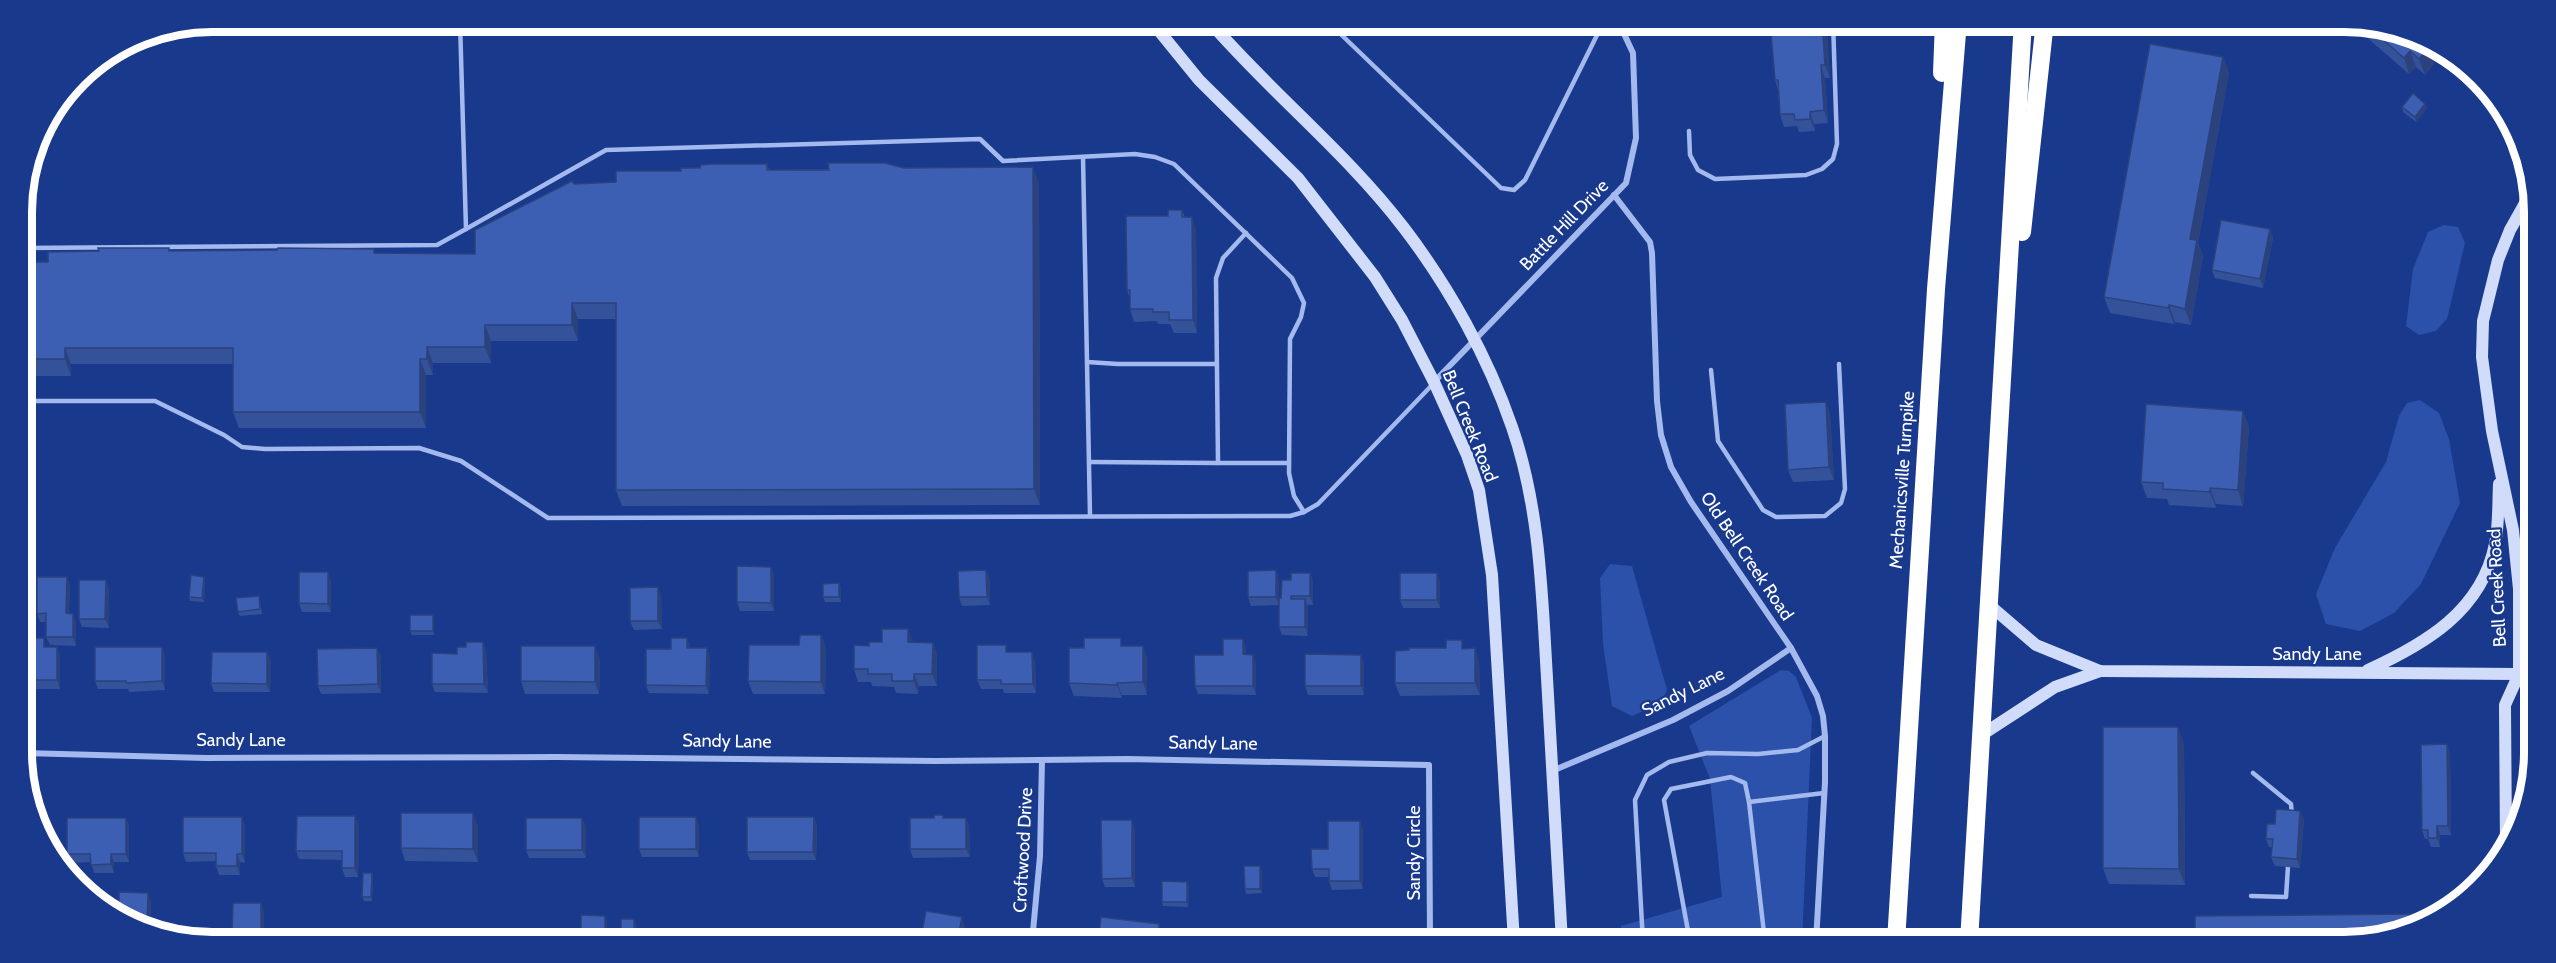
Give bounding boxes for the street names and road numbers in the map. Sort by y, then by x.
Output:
street label: Battle Hill Drive [1515,175,1613,275]
street label: Bell Creek Road [1438,367,1502,485]
street label: Mechanicsville Turnpike [1885,390,1919,570]
street label: Old Bell Creek Road [1696,487,1798,625]
street label: Bell Creek Road [2483,528,2511,648]
street label: Sandy Lane [2272,643,2362,665]
street label: Sandy Lane [1638,663,1728,721]
street label: Sandy Lane [196,729,286,751]
street label: Sandy Lane [682,729,772,753]
street label: Sandy Lane [1168,731,1258,755]
street label: Croftwood Drive [1009,787,1037,913]
street label: Sandy Circle [1403,806,1425,900]

